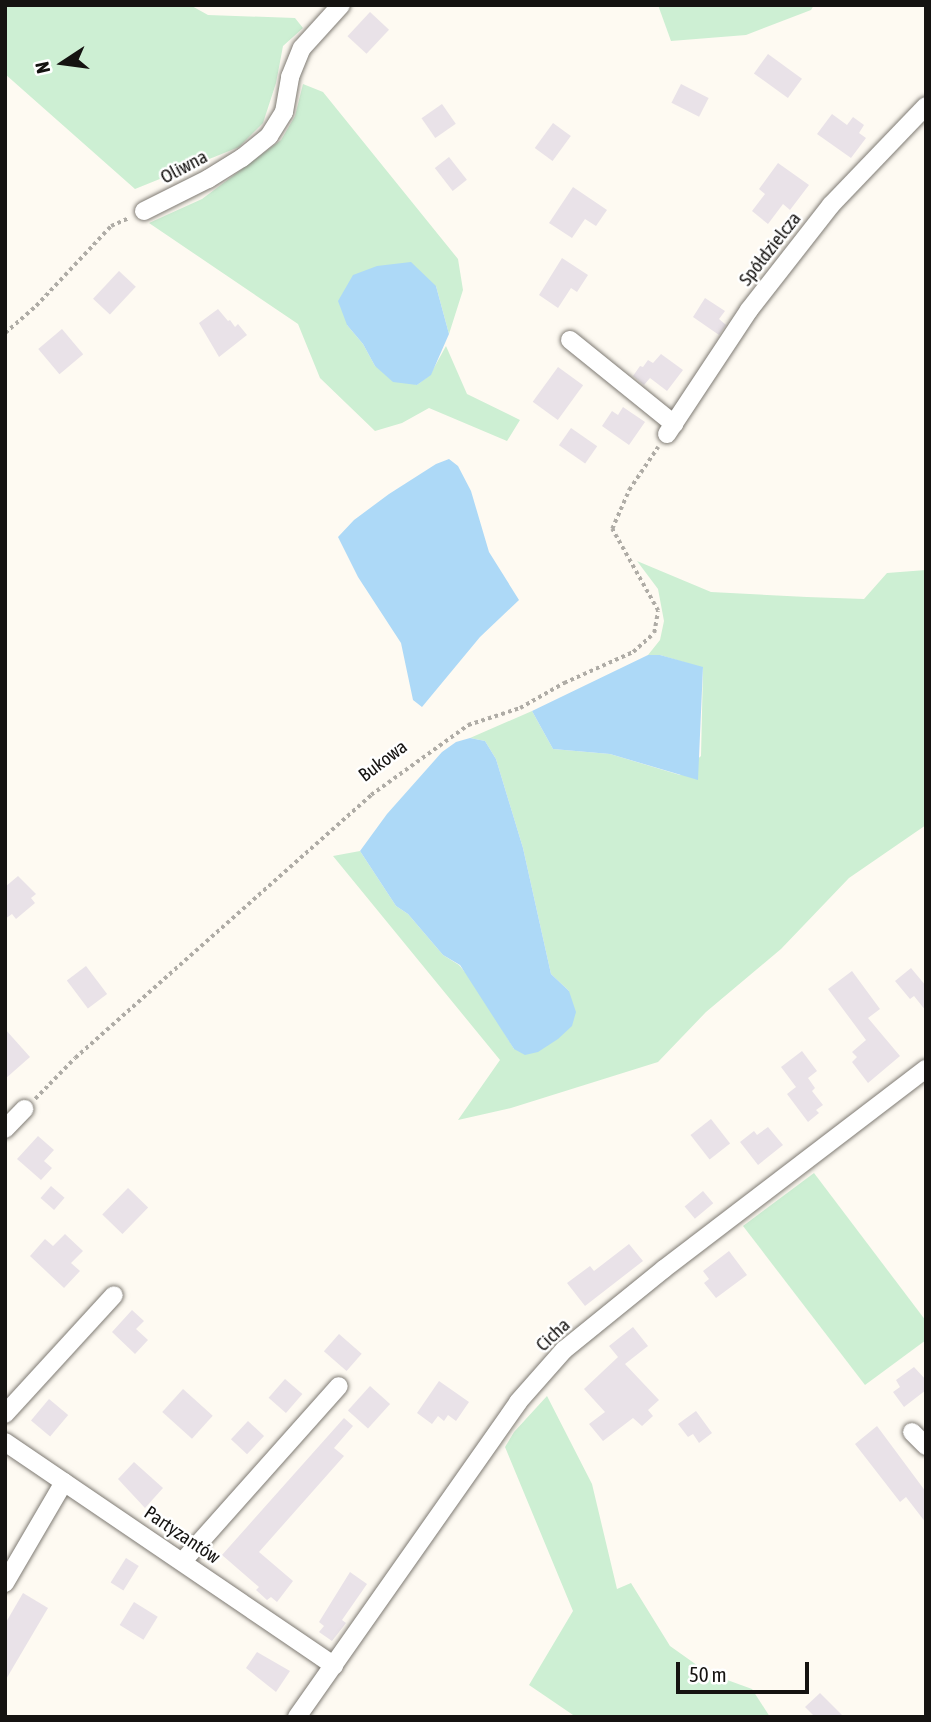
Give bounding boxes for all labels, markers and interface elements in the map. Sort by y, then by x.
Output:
north arrow [28,28,98,98]
text: N [31,60,55,76]
street label: Oliwna [157,145,211,189]
street label: Spółdzielcza [734,208,806,290]
street label: Bukowa [354,735,412,787]
street label: Cicha [531,1314,575,1356]
street label: Partyzantów [140,1501,224,1569]
scale bar [679,1648,812,1692]
text: 50 m [689,1662,727,1686]

